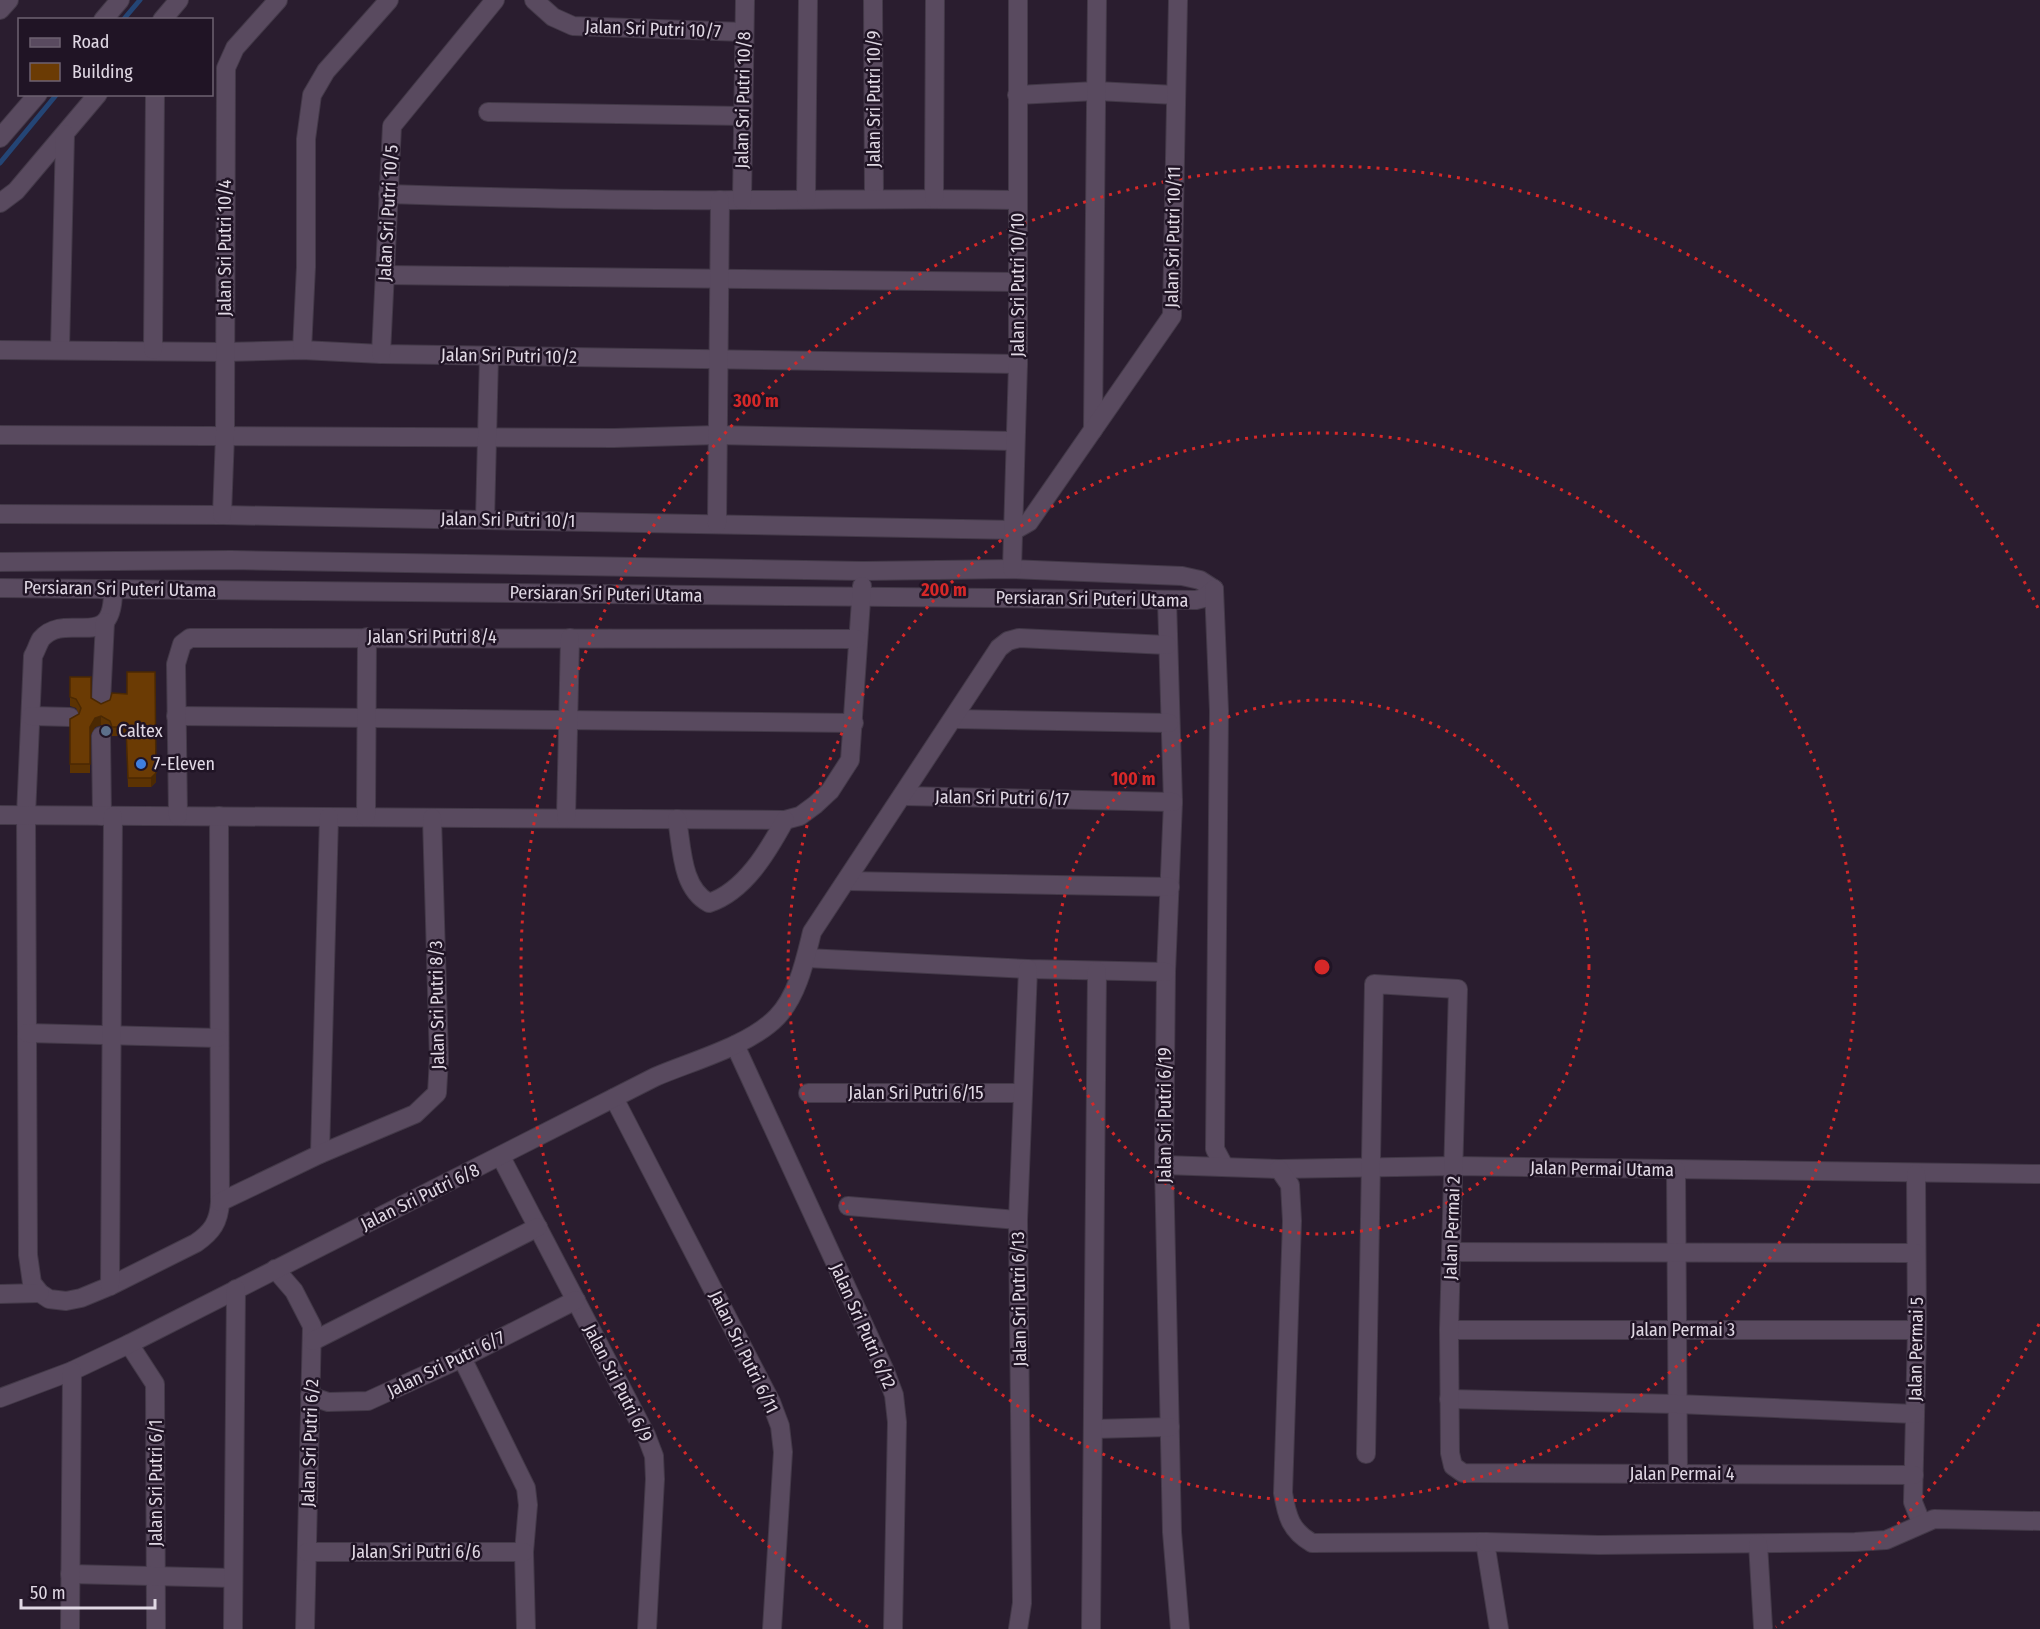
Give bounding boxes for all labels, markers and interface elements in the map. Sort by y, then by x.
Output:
street label: Jalan Sri Putri 10/7 [585,16,721,42]
legend [18,18,213,96]
text: Road [72,31,109,53]
street label: Jalan Sri Putri 10/8 [731,31,755,169]
street label: Jalan Sri Putri 10/9 [863,31,885,167]
text: Building [72,61,133,83]
street label: Jalan Sri Putri 10/5 [373,144,403,282]
street label: Jalan Sri Putri 10/11 [1161,166,1185,308]
street label: Jalan Sri Putri 10/4 [214,179,236,316]
street label: Jalan Sri Putri 10/10 [1007,213,1029,357]
street label: Jalan Sri Putri 10/2 [441,344,577,368]
text: 300 m [732,390,779,412]
street label: Jalan Sri Putri 10/1 [440,508,576,532]
street label: Persiaran Sri Puteri Utama [23,576,217,602]
text: 200 m [920,579,967,601]
street label: Persiaran Sri Puteri Utama [509,581,703,607]
street label: Persiaran Sri Puteri Utama [995,586,1189,612]
street label: Jalan Sri Putri 8/4 [367,626,497,648]
place label: Caltex [118,720,163,742]
marker: Caltex [99,724,113,738]
place label: 7-Eleven [153,753,215,775]
marker: 7-Eleven [134,757,148,771]
text: 100 m [1111,768,1155,790]
street label: Jalan Sri Putri 6/17 [935,786,1069,810]
street label: Jalan Sri Putri 8/3 [425,940,449,1070]
centre of rings [1312,957,1332,977]
street label: Jalan Sri Putri 6/19 [1154,1047,1176,1183]
street label: Jalan Sri Putri 6/15 [848,1082,984,1104]
street label: Jalan Permai Utama [1530,1157,1674,1181]
street label: Jalan Sri Putri 6/8 [357,1159,483,1235]
street label: Jalan Permai 2 [1439,1176,1465,1280]
street label: Jalan Sri Putri 6/13 [1007,1231,1031,1367]
street label: Jalan Sri Putri 6/12 [826,1260,901,1392]
street label: Jalan Sri Putri 6/11 [705,1287,783,1417]
street label: Jalan Permai 5 [1904,1297,1928,1401]
street label: Jalan Permai 3 [1631,1319,1735,1341]
street label: Jalan Sri Putri 6/9 [579,1321,657,1445]
street label: Jalan Sri Putri 6/7 [384,1326,508,1402]
street label: Jalan Sri Putri 6/2 [297,1378,323,1507]
street label: Jalan Sri Putri 6/1 [145,1420,167,1547]
street label: Jalan Permai 4 [1630,1463,1735,1485]
street label: Jalan Sri Putri 6/6 [351,1541,481,1563]
scale bar [21,1572,154,1610]
text: 50 m [30,1582,66,1604]

